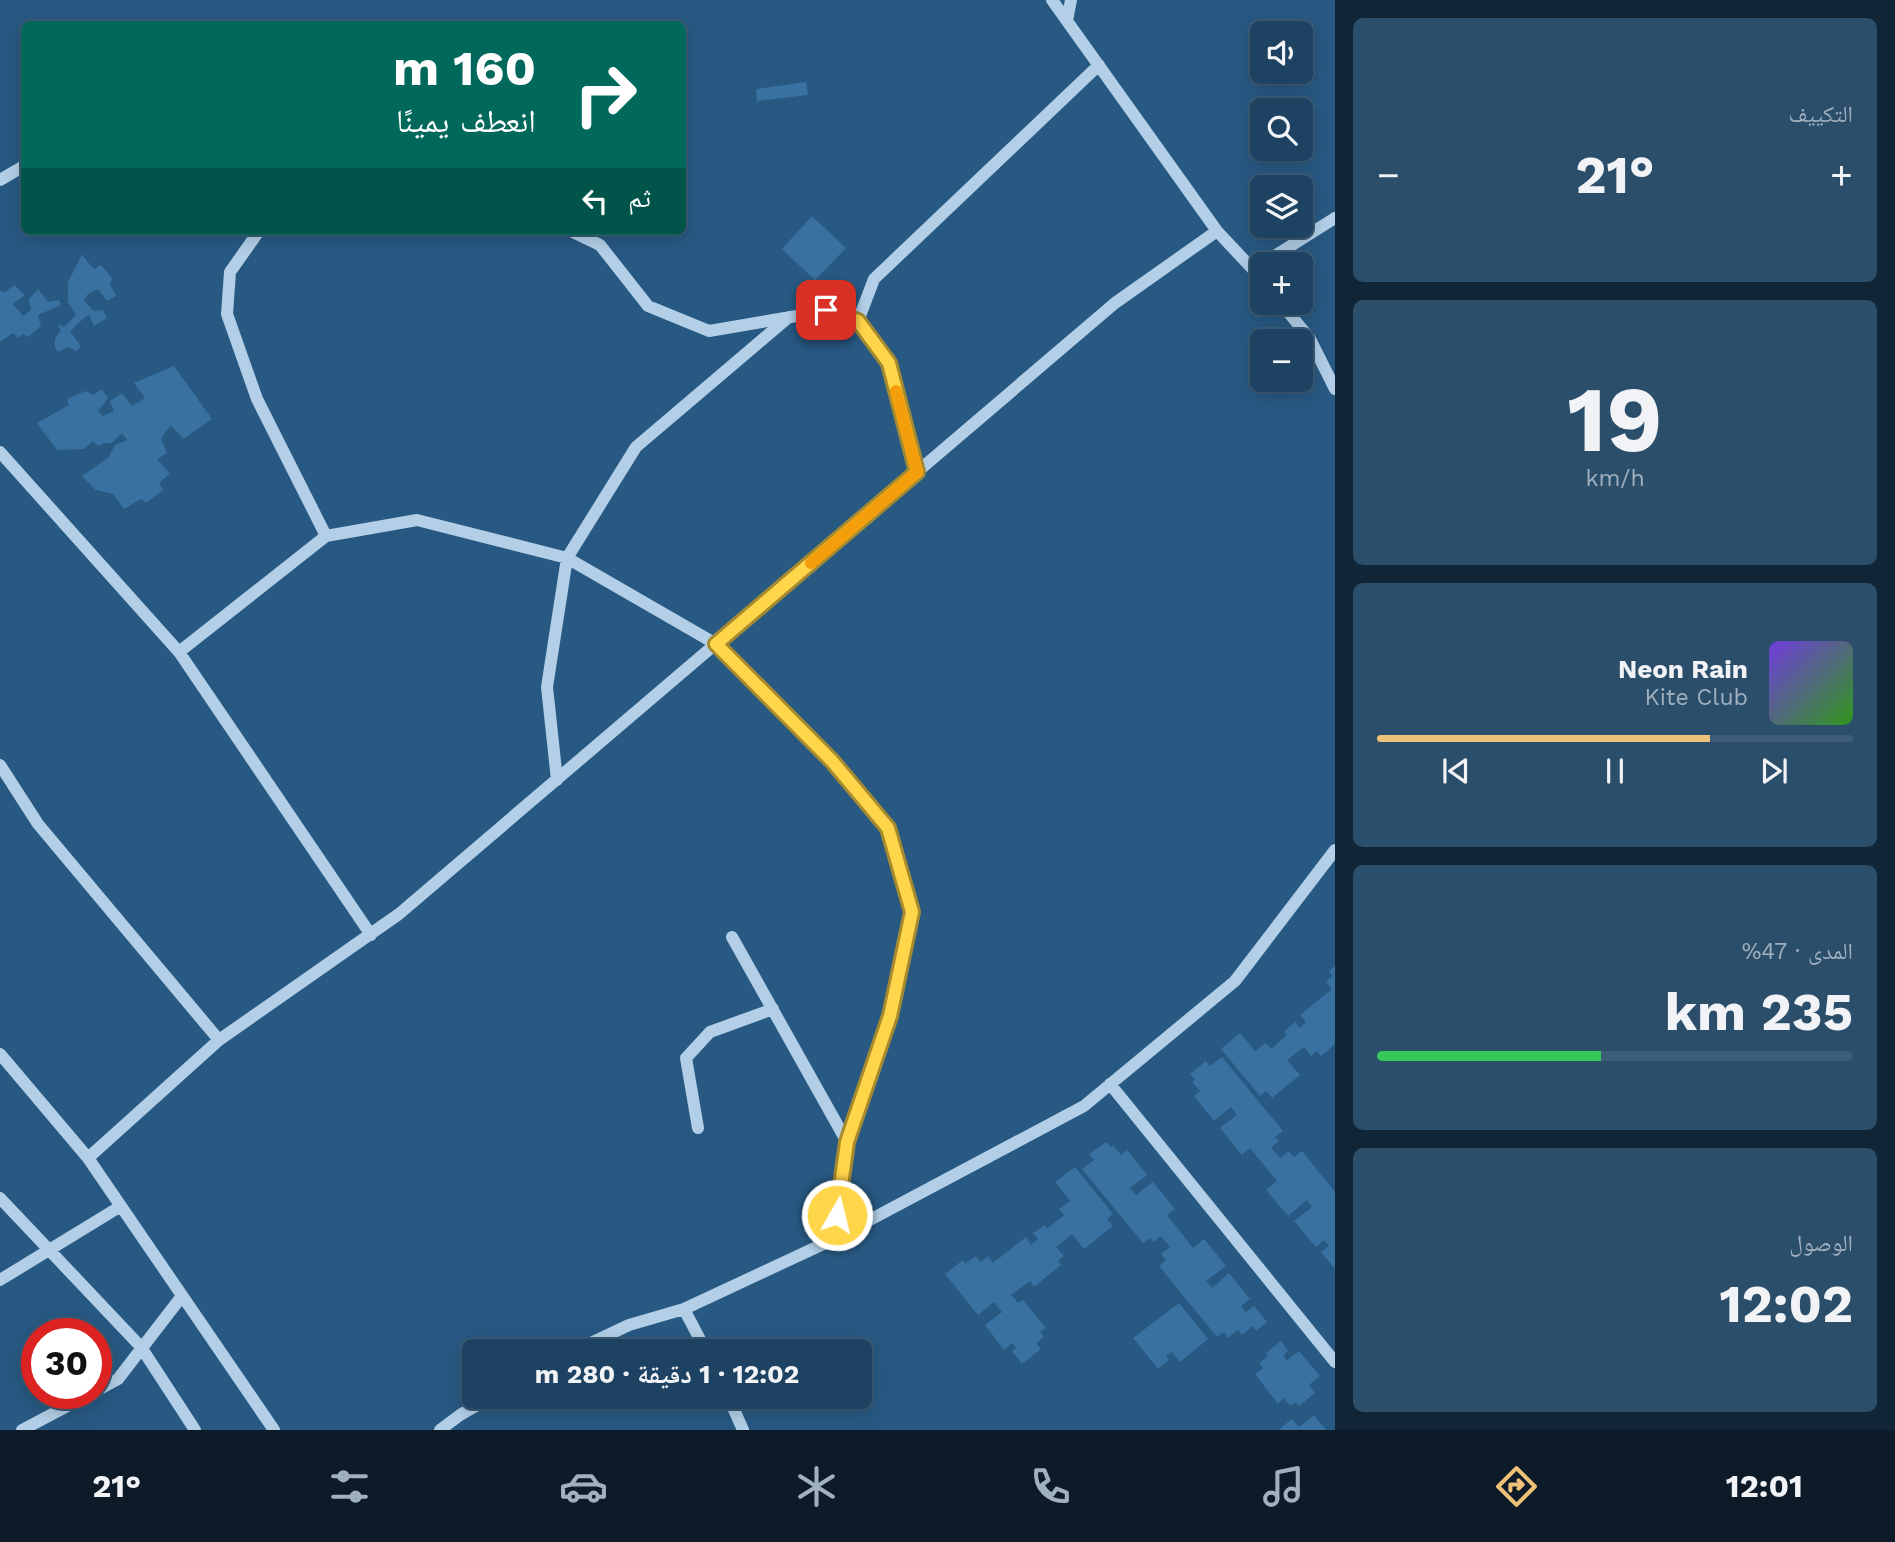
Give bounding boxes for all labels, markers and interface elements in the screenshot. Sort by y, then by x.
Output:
map controls [1250,21,1313,392]
button: sound [1250,21,1313,84]
text: 160 m [393,39,536,97]
icon: right [560,49,651,140]
button: search [1250,98,1313,161]
text: التكييف [1788,101,1853,128]
text: انعطف يمينًا [396,102,536,140]
text: 21° [1575,145,1655,206]
text: − [1377,153,1400,197]
text: + [1830,153,1853,197]
button: layers [1250,175,1313,238]
icon: left [576,182,614,220]
text: ثم [628,183,651,213]
button: + [1250,252,1313,315]
pin [796,280,856,340]
icon: arrive [807,291,845,329]
button: − [1250,329,1313,392]
text: 19 [1567,366,1663,473]
text: km/h [1585,465,1645,492]
text: Neon Rain [1618,654,1748,684]
text: Kite Club [1645,684,1748,711]
icon: previous [1437,752,1475,790]
icon: pause [1596,752,1634,790]
icon: next [1755,752,1793,790]
text: المدى · 47% [1742,938,1853,965]
text: 235 km [1665,982,1853,1043]
position arrow [800,1178,874,1252]
text: الوصول [1789,1230,1853,1257]
text: 12:02 [1719,1274,1853,1335]
speed limit sign: 30 [21,1318,112,1409]
text: 12:02 · 1 دقيقة · 280 m [535,1359,799,1389]
icon: filters [325,1462,374,1511]
icon: car [559,1462,608,1511]
icon: climate [792,1462,841,1511]
icon: phone [1026,1462,1075,1511]
icon: music [1259,1462,1308,1511]
icon: directions [1492,1462,1541,1511]
text: 21° [92,1467,141,1505]
text: 12:01 [1726,1467,1803,1505]

